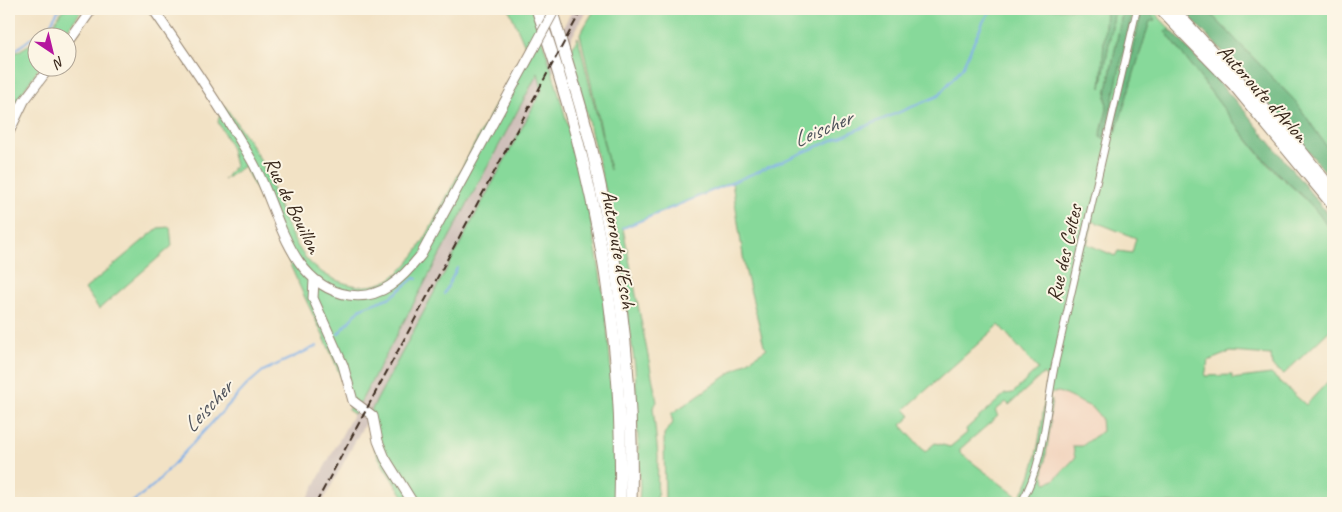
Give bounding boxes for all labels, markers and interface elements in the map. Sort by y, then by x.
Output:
north arrow [28,28,78,78]
street label: Autoroute d'Arlon [1212,39,1315,149]
text: N [49,53,68,73]
water label: Leischer [789,103,860,154]
street label: Rue de Bouillon [258,152,328,259]
street label: Autoroute d'Esch [596,188,642,311]
street label: Rue des Celtes [1040,200,1088,304]
water label: Leischer [177,372,242,439]

